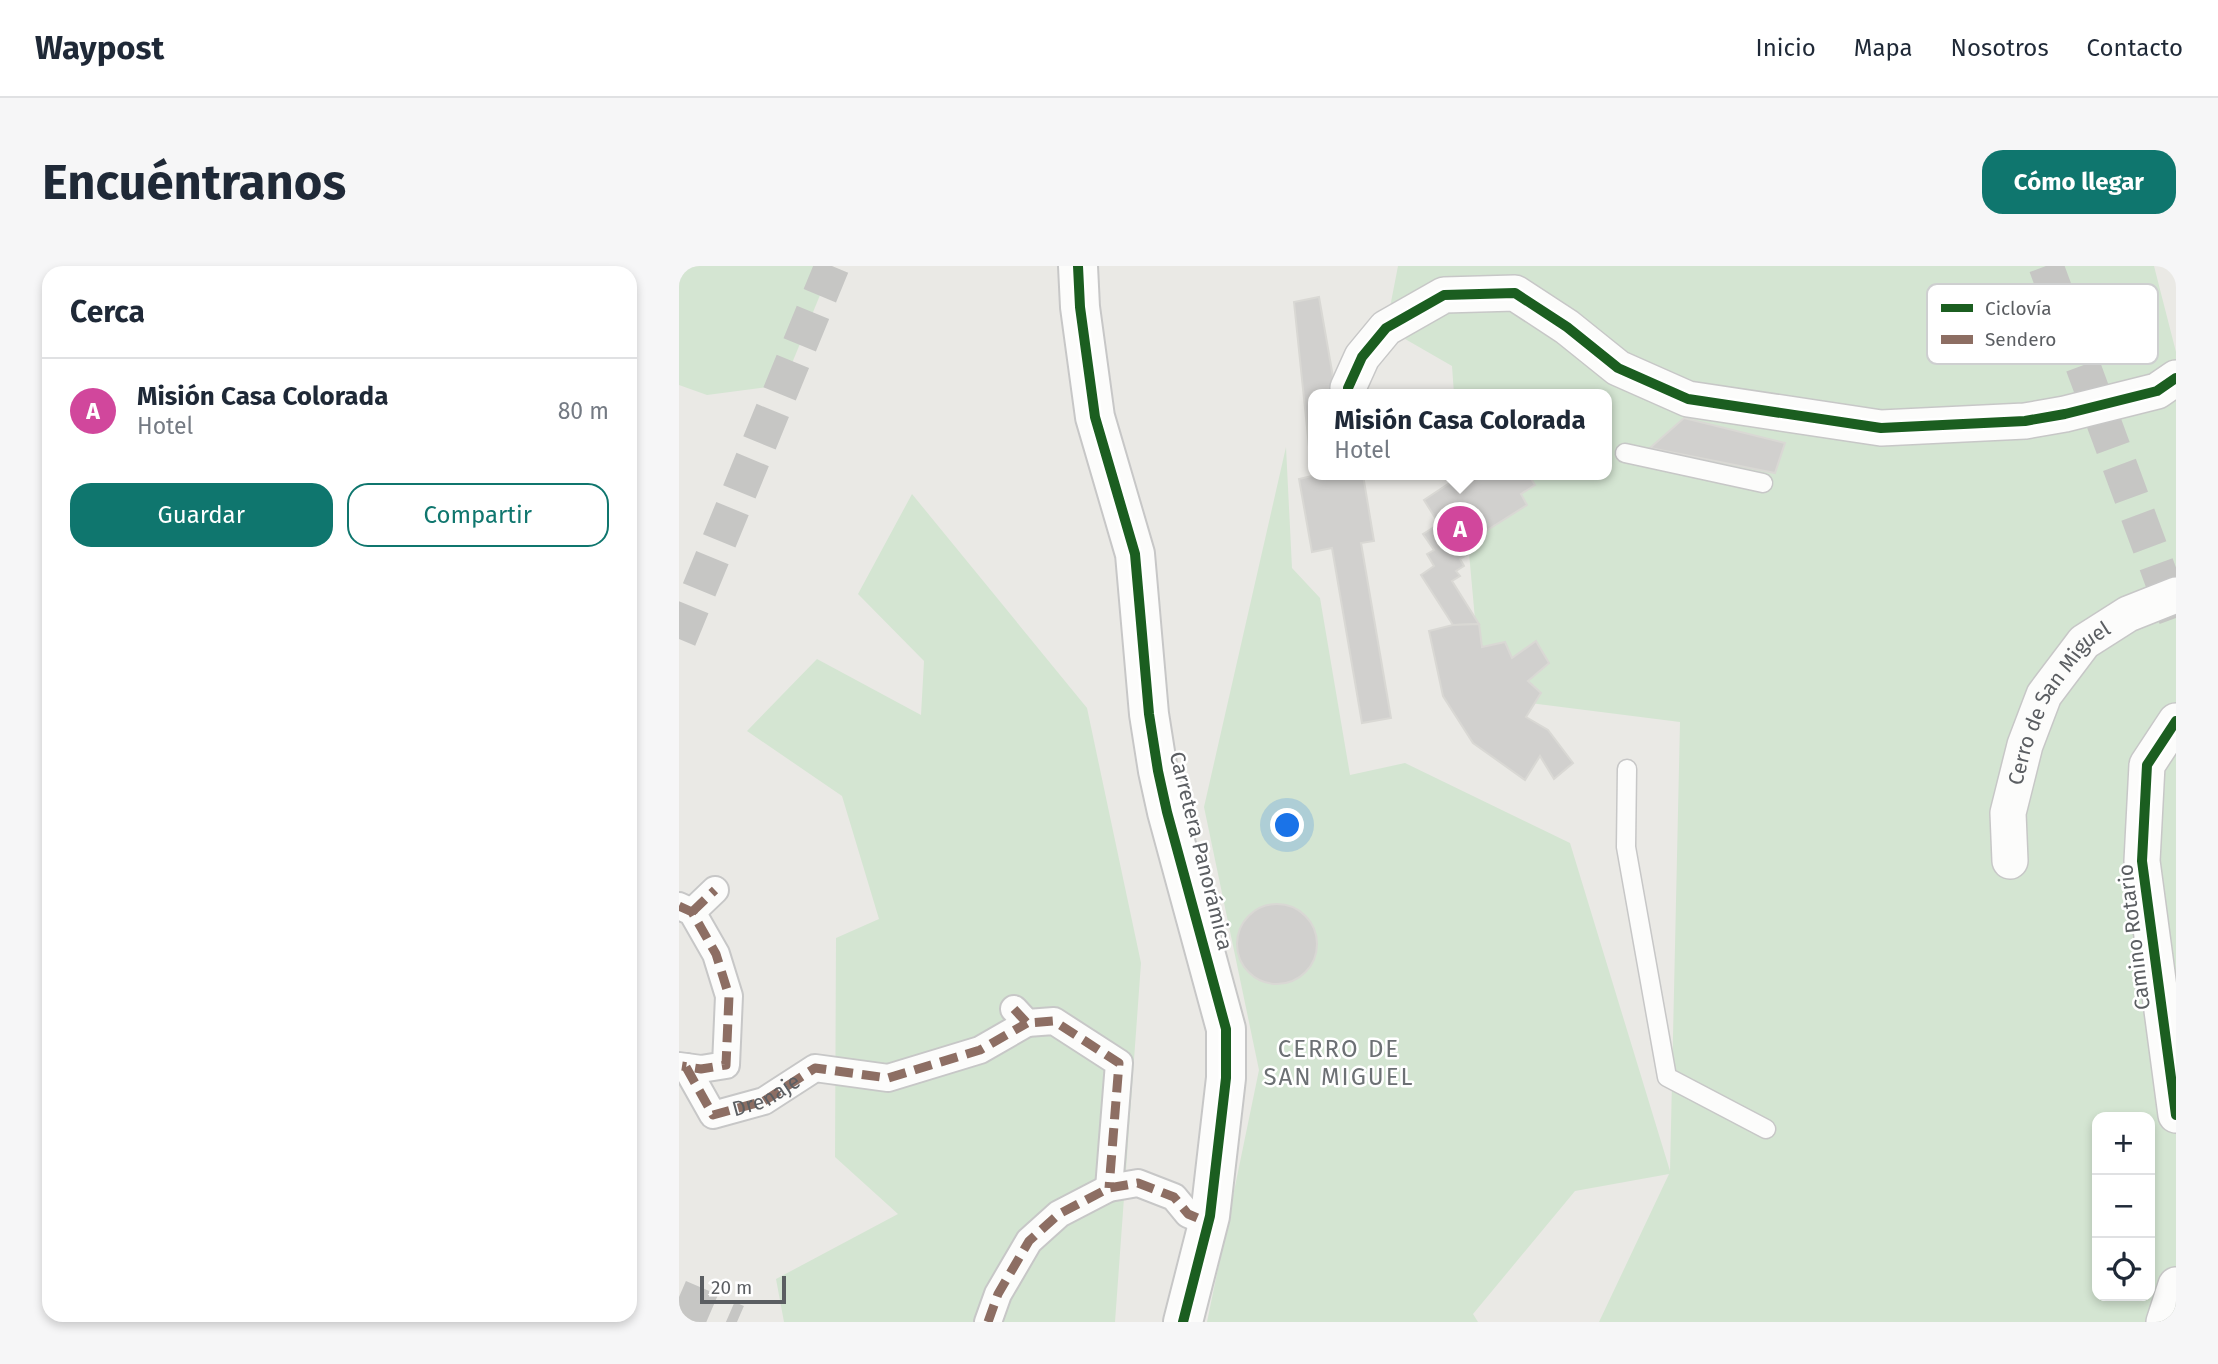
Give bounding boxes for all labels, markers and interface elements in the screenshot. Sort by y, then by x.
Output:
text: Waypost [35,28,164,68]
text: Inicio [1756,34,1816,62]
text: Mapa [1854,34,1913,62]
text: Nosotros [1951,34,2049,62]
text: Contacto [2087,34,2183,62]
button: Cómo llegar [1982,150,2176,214]
text: Encuéntranos [42,153,346,212]
legend [1927,284,2158,364]
text: Cerca [70,294,145,330]
text: Ciclovía [1985,297,2052,320]
text: Sendero [1985,328,2056,351]
text: Misión Casa Colorada [137,381,388,412]
popup [1308,389,1612,480]
text: A [86,397,100,425]
text: 80 m [558,397,609,425]
text: Misión Casa Colorada [1334,405,1586,436]
text: Hotel [137,412,193,440]
text: Hotel [1334,436,1391,464]
button: Guardar [70,483,333,547]
button: Compartir [347,483,609,547]
pin: A [1437,503,1483,555]
street label: Cerro de San Miguel [2002,616,2115,788]
street label: Carretera Panorámica [1164,749,1238,953]
your location [1270,808,1304,842]
street label: Camino Rotario [2112,863,2156,1011]
district label: CERRO DE SAN MIGUEL [1263,1035,1415,1091]
street label: Drenaje [729,1068,805,1122]
map controls [2092,1112,2155,1301]
button: + [2092,1112,2155,1175]
button: − [2092,1175,2155,1238]
button: locate [2092,1238,2155,1301]
scale bar [700,1273,786,1305]
text: 20 m [711,1276,752,1299]

